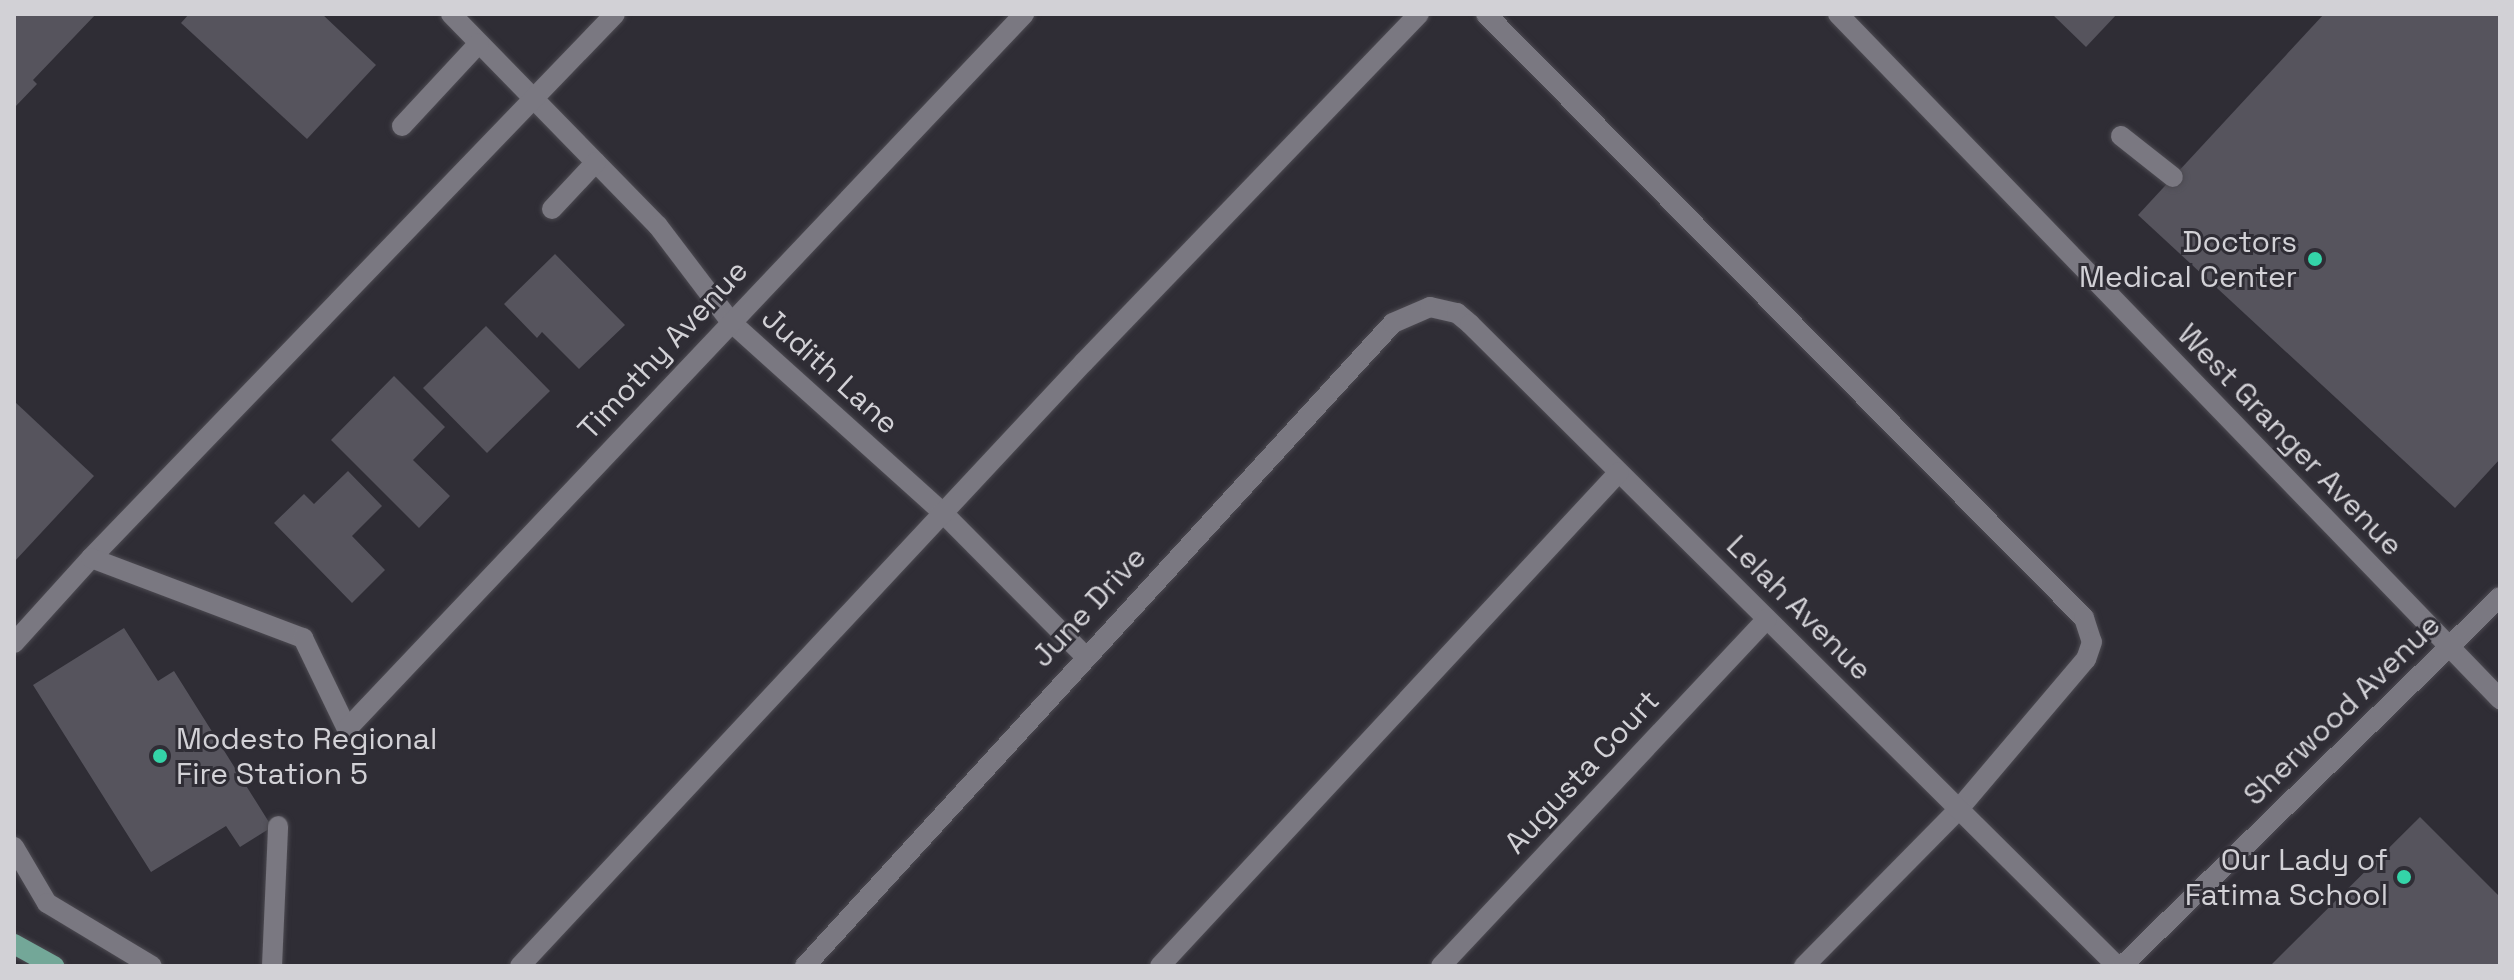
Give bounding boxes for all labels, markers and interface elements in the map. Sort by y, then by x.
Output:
place label: Doctors Medical Center [2079,224,2297,294]
marker: Doctors Medical Center [2304,248,2326,270]
street label: Timothy Avenue [571,253,755,447]
street label: Judith Lane [754,300,906,442]
street label: West Granger Avenue [2170,316,2410,564]
street label: Lelah Avenue [1719,528,1879,688]
street label: June Drive [1024,539,1154,675]
street label: Sherwood Avenue [2236,607,2448,813]
street label: Augusta Court [1497,683,1667,861]
place label: Modesto Regional Fire Station 5 [176,721,437,792]
marker: Modesto Regional Fire Station 5 [151,747,169,765]
place label: Our Lady of Fatima School [2185,842,2388,912]
marker: Our Lady of Fatima School [2395,868,2413,886]

